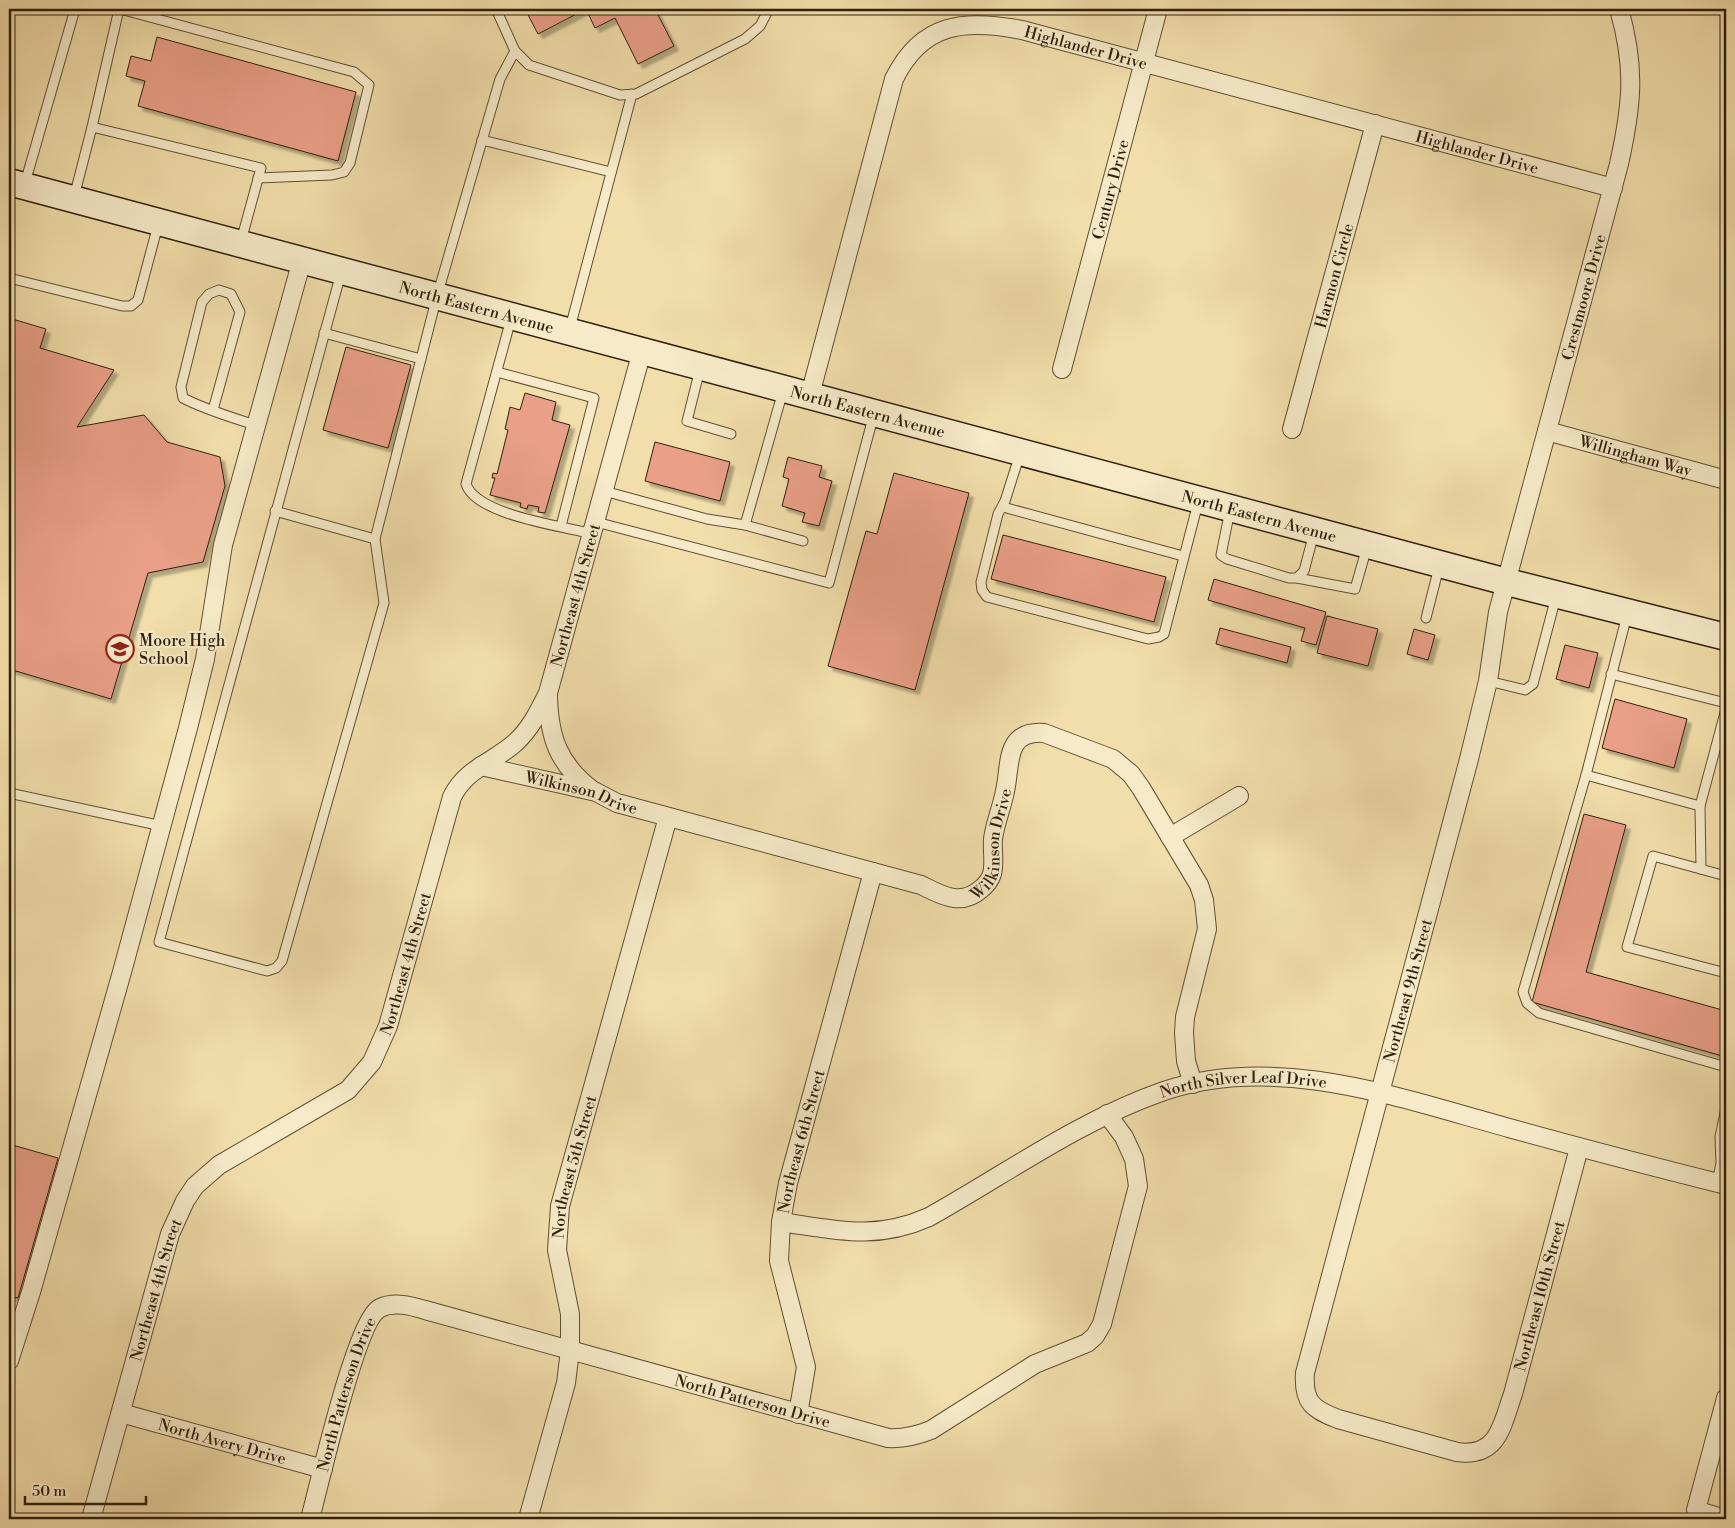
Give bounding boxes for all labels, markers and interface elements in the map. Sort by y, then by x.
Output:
street label: Highlander Drive [1022,22,1149,74]
street label: Highlander Drive [1413,127,1541,179]
street label: Century Drive [1088,137,1134,242]
street label: Harmon Circle [1311,221,1359,331]
street label: Crestmoore Drive [1557,232,1611,362]
street label: North Eastern Avenue [397,278,556,338]
street label: North Eastern Avenue [788,382,947,443]
street label: Willingham Way [1576,431,1694,481]
street label: North Eastern Avenue [1179,487,1339,547]
street label: Northeast 4th Street [547,521,605,669]
place label: Moore High School [139,631,226,669]
school or university icon: Moore High School [105,634,135,664]
street label: Wilkinson Drive [522,767,639,819]
street label: Wilkinson Drive [966,787,1016,905]
street label: Northeast 4th Street [376,890,436,1039]
street label: Northeast 9th Street [1379,917,1437,1065]
street label: Northeast 6th Street [774,1067,830,1215]
street label: North Silver Leaf Drive [1157,1067,1328,1103]
street label: Northeast 5th Street [549,1093,601,1239]
street label: Northeast 4th Street [126,1215,187,1364]
street label: Northeast 10th Street [1510,1219,1570,1374]
street label: North Patterson Drive [313,1314,381,1474]
street label: North Patterson Drive [672,1370,833,1433]
street label: North Avery Drive [156,1415,288,1469]
scale bar [25,1473,146,1505]
text: 50 m [32,1482,66,1501]

